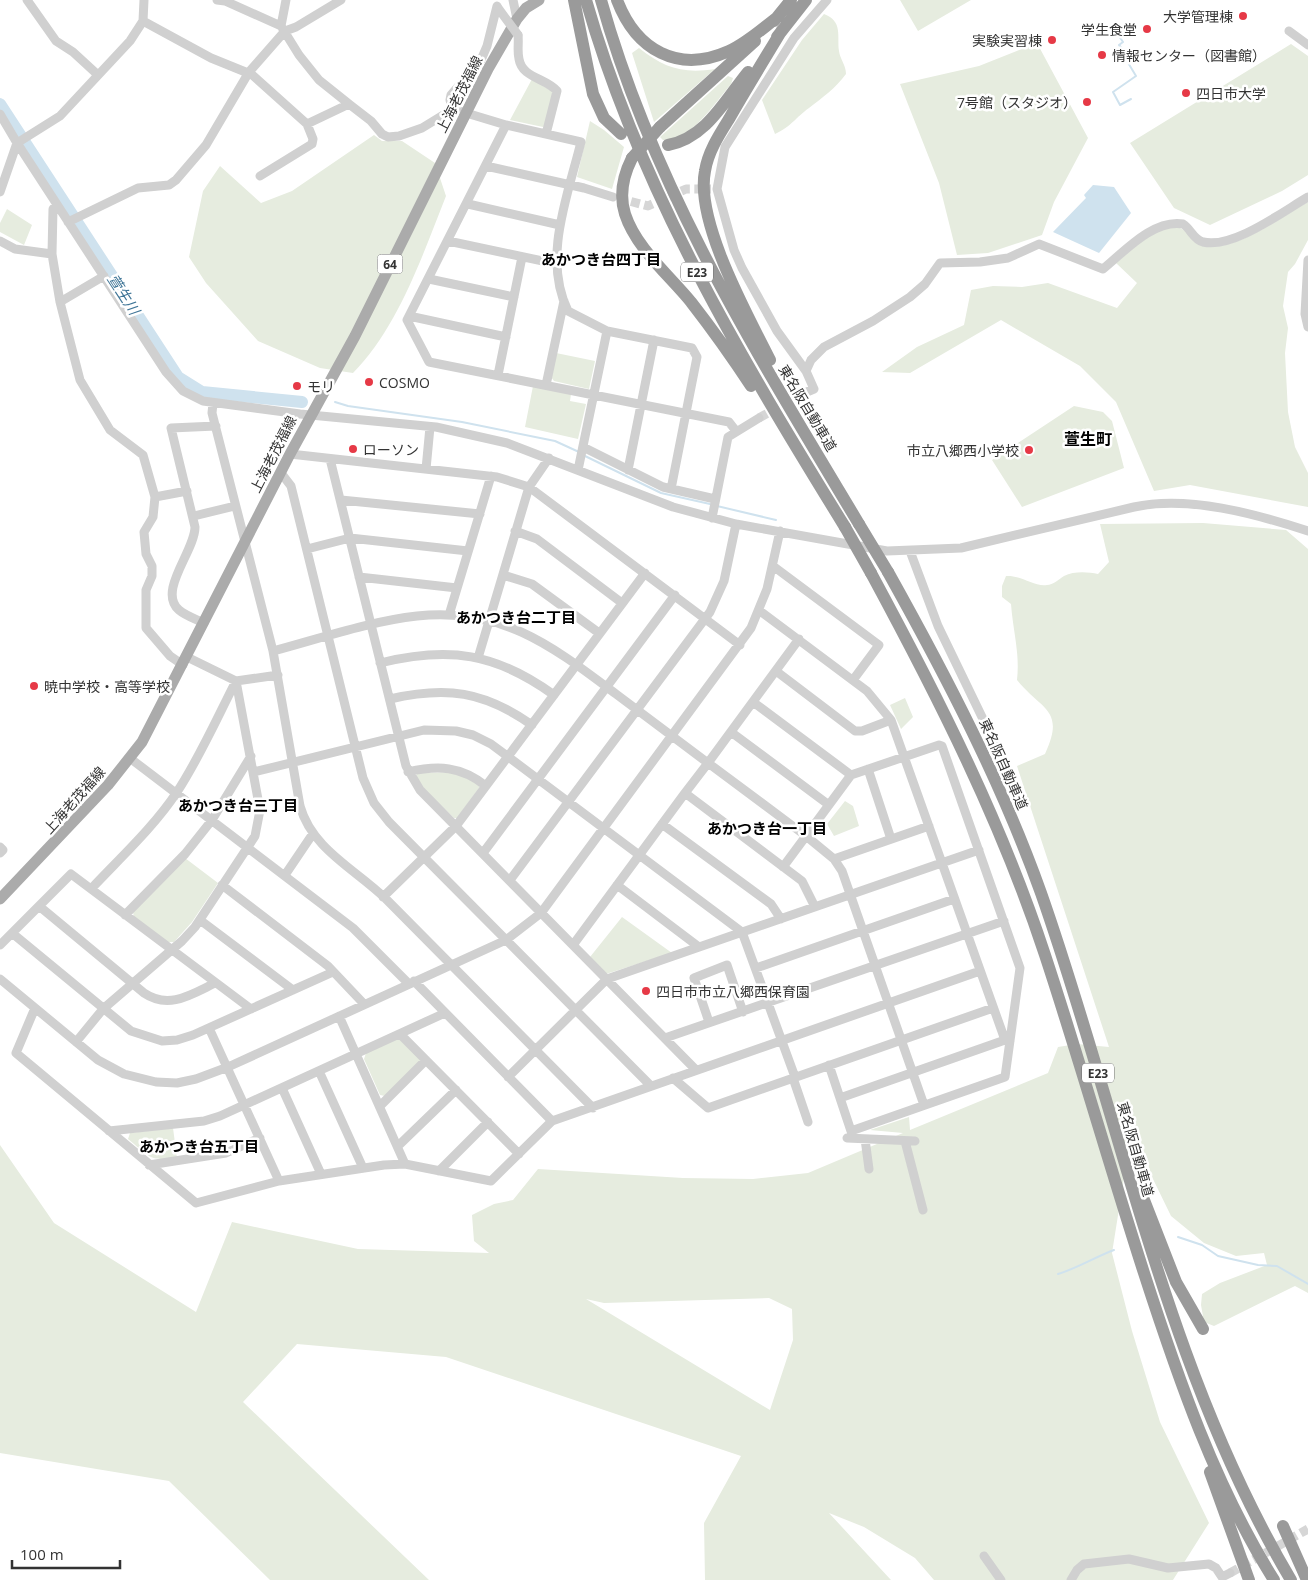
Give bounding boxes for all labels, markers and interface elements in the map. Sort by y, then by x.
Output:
place label: 大学管理棟 [1163,7,1233,26]
marker: 大学管理棟 [1237,10,1249,22]
place label: 学生食堂 [1081,20,1137,39]
marker: 学生食堂 [1141,23,1153,35]
place label: 実験実習棟 [972,31,1042,50]
marker: 実験実習棟 [1046,34,1058,46]
place label: 情報センター（図書館） [1112,46,1266,65]
marker: 情報センター（図書館） [1096,49,1108,61]
street label: 上海老茂福線 [431,52,487,136]
place label: 四日市大学 [1196,84,1266,103]
marker: 四日市大学 [1180,87,1192,99]
place label: 7号館（スタジオ） [957,93,1077,112]
marker: 7号館（スタジオ） [1081,96,1093,108]
district label: あかつき台四丁目 [541,249,661,269]
road number: 64 [378,254,402,274]
road number: E23 [681,262,713,282]
water label: 萱生川 [103,270,146,320]
street label: 東名阪自動車道 [775,361,841,455]
place label: COSMO [379,373,430,392]
marker: COSMO [363,376,375,388]
place label: モリ [307,377,335,396]
marker: モリ [291,380,303,392]
street label: 上海老茂福線 [245,412,301,496]
district label: 萱生町 [1064,428,1112,450]
place label: ローソン [363,440,419,459]
place label: 市立八郷西小学校 [907,441,1019,460]
marker: ローソン [347,443,359,455]
marker: 市立八郷西小学校 [1023,444,1035,456]
district label: あかつき台二丁目 [456,607,576,627]
place label: 暁中学校・高等学校 [44,677,170,696]
marker: 暁中学校・高等学校 [28,680,40,692]
street label: 東名阪自動車道 [975,715,1033,813]
street label: 上海老茂福線 [39,762,109,838]
district label: あかつき台三丁目 [178,795,298,815]
district label: あかつき台一丁目 [707,818,827,838]
place label: 四日市市立八郷西保育園 [656,982,810,1001]
marker: 四日市市立八郷西保育園 [640,985,652,997]
road number: E23 [1082,1064,1114,1082]
street label: 東名阪自動車道 [1113,1099,1159,1199]
district label: あかつき台五丁目 [139,1136,259,1156]
scale bar [12,1538,120,1570]
text: 100 m [20,1544,64,1564]

